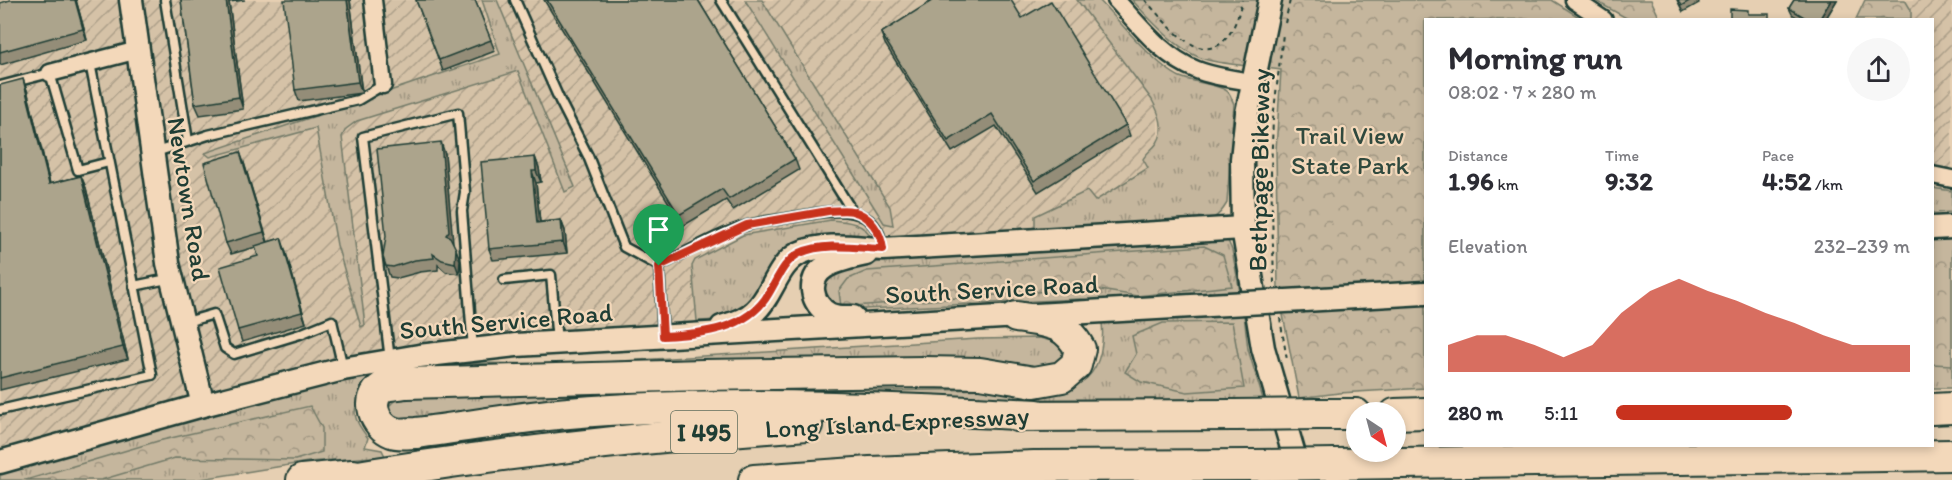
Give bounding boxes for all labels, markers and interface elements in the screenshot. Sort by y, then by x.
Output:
text: Morning run [1448,38,1623,77]
button: share [1847,38,1910,101]
street label: Bethpage Bikeway [1241,68,1277,272]
text: 08:02 · 7 × 280 m [1448,80,1597,104]
street label: Newtown Road [160,115,218,283]
park label: Trail View State Park [1291,119,1410,181]
text: Distance [1448,146,1508,165]
text: Time [1605,146,1639,165]
text: Pace [1762,146,1794,165]
text: 1.96 [1448,165,1494,197]
text: 9:32 [1605,165,1653,197]
text: 4:52 [1762,165,1811,197]
text: km [1494,175,1519,194]
text: /km [1811,175,1843,194]
pin [633,204,684,266]
icon: arrive [642,213,675,246]
text: Elevation [1448,234,1527,258]
text: 232–239 m [1814,234,1910,258]
street label: South Service Road [884,267,1100,311]
street label: South Service Road [398,296,614,346]
street label: Long Island Expressway [764,399,1030,445]
text: 280 m [1448,401,1503,425]
text: 5:11 [1544,401,1578,425]
north arrow [1346,402,1406,462]
map controls [1346,402,1406,462]
road number: I 495 [671,411,737,453]

